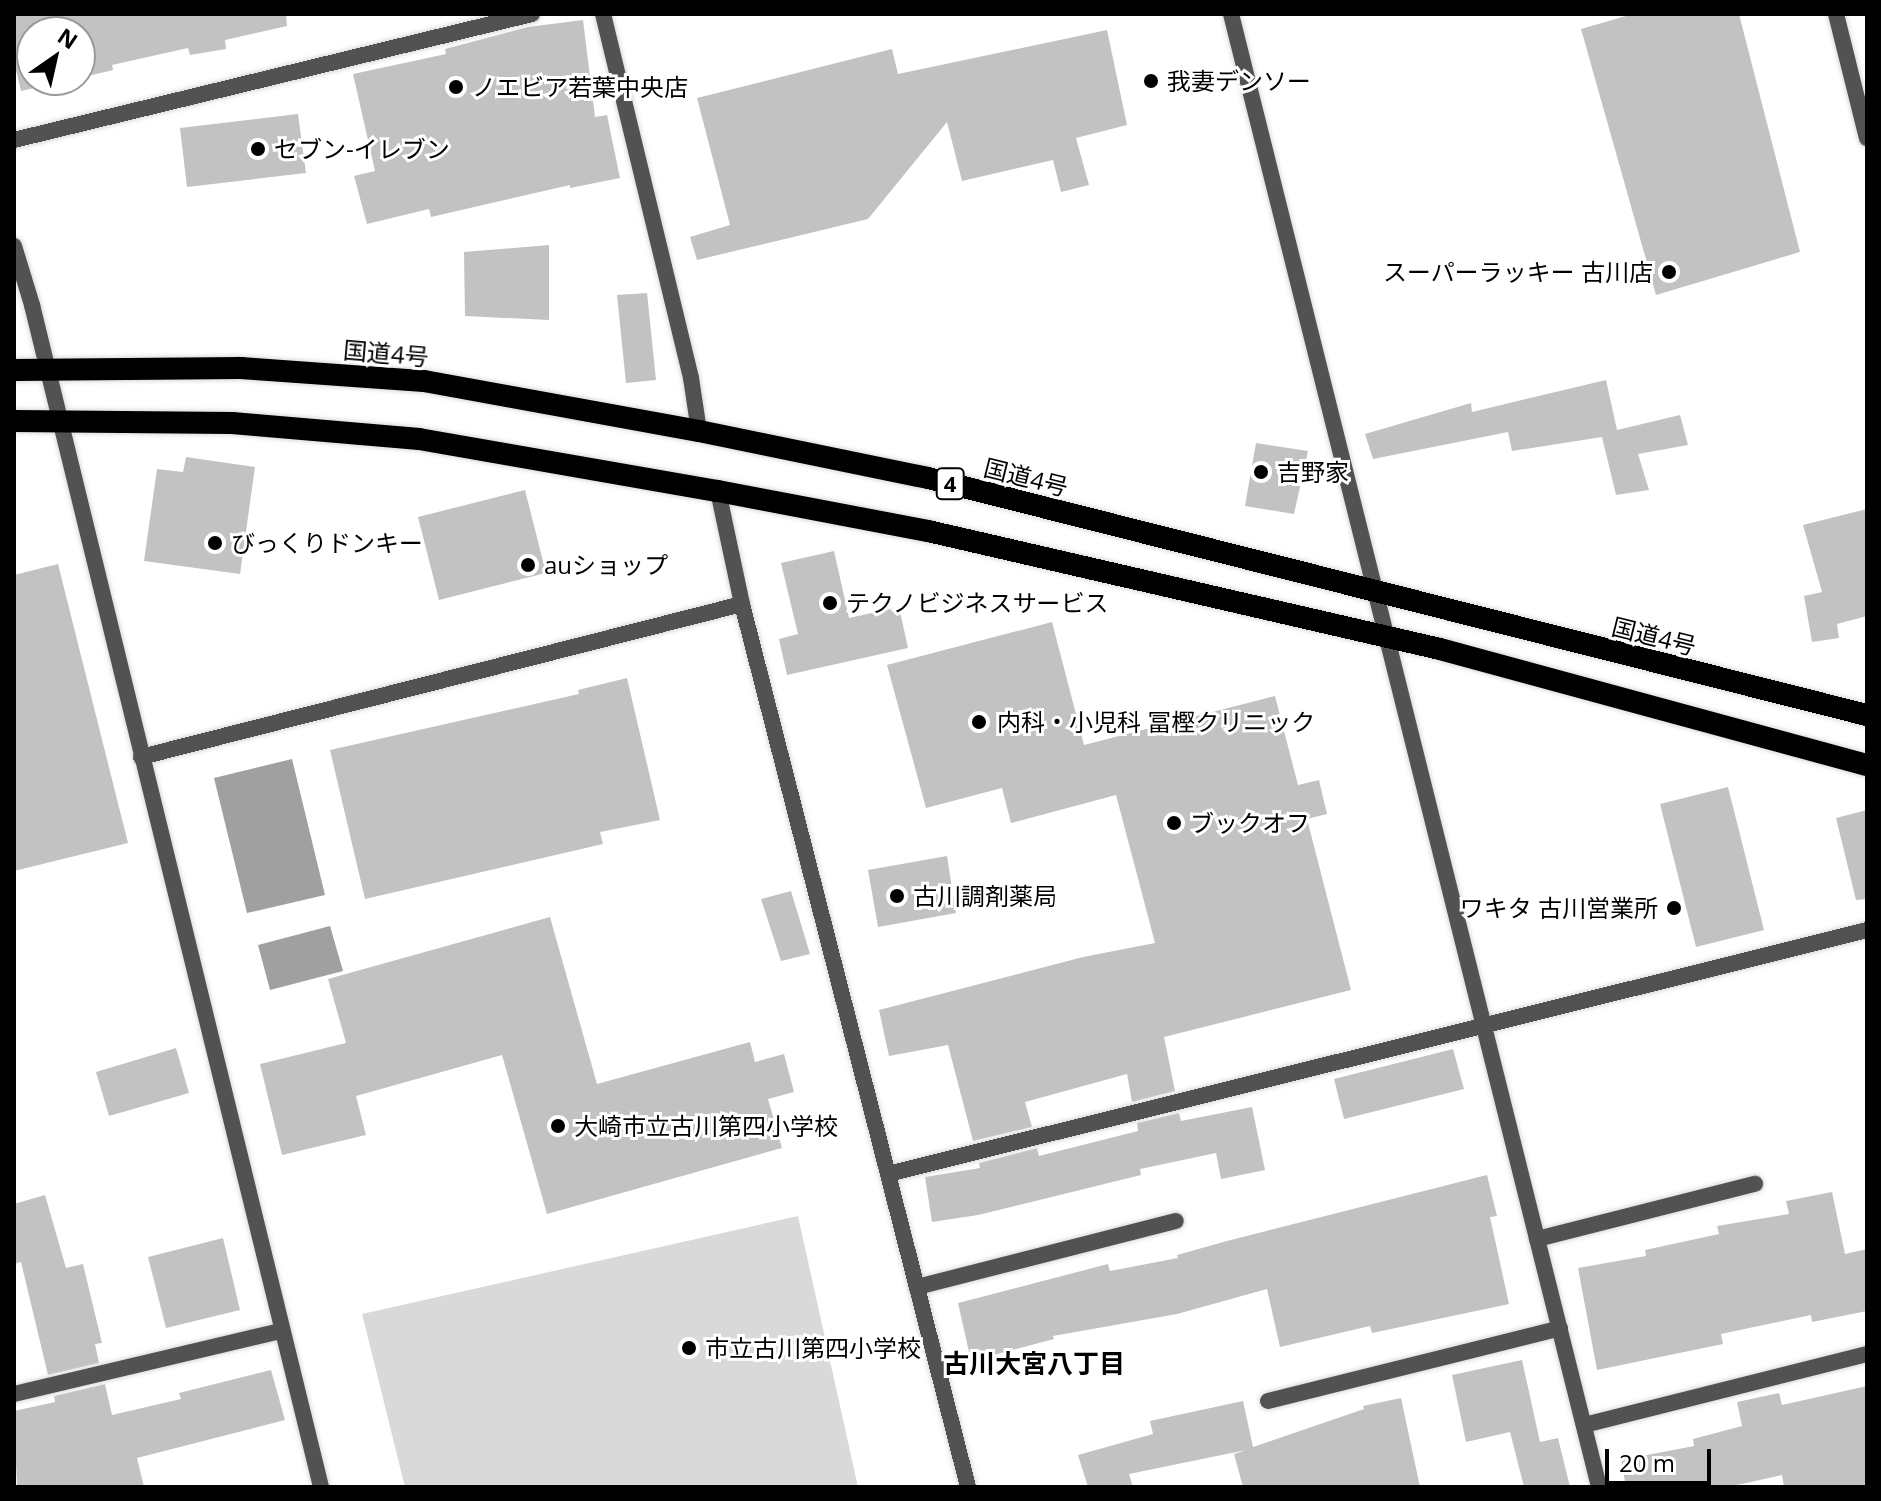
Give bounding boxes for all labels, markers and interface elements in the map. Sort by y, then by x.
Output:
north arrow [16,16,96,96]
text: N [52,20,84,55]
place label: 我妻デンソー [1167,67,1311,95]
marker: 我妻デンソー [1142,72,1160,90]
place label: ノエビア若葉中央店 [472,73,688,101]
marker: ノエビア若葉中央店 [447,78,465,96]
place label: セブン-イレブン [274,135,450,163]
marker: セブン-イレブン [249,140,267,158]
place label: スーパーラッキー 古川店 [1383,258,1653,286]
marker: スーパーラッキー 古川店 [1660,263,1678,281]
street label: 国道4号 [342,335,430,371]
street label: 国道4号 [981,453,1071,501]
place label: 吉野家 [1277,458,1349,486]
marker: 吉野家 [1252,463,1270,481]
road number: 4 [934,466,966,502]
place label: びっくりドンキー [231,529,423,557]
marker: びっくりドンキー [206,534,224,552]
place label: auショップ [544,551,668,579]
marker: auショップ [519,556,537,574]
place label: テクノビジネスサービス [846,589,1110,617]
marker: テクノビジネスサービス [821,594,839,612]
street label: 国道4号 [1609,612,1699,660]
place label: 内科・小児科 冨樫クリニック [997,708,1315,736]
marker: 内科・小児科 冨樫クリニック [968,711,990,733]
place label: ブックオフ [1190,809,1310,837]
marker: ブックオフ [1165,814,1183,832]
place label: 古川調剤薬局 [913,882,1057,910]
marker: 古川調剤薬局 [888,887,906,905]
place label: ワキタ 古川営業所 [1460,894,1658,922]
marker: ワキタ 古川営業所 [1665,899,1683,917]
place label: 大崎市立古川第四小学校 [574,1112,838,1140]
marker: 大崎市立古川第四小学校 [549,1117,567,1135]
place label: 市立古川第四小学校 [705,1334,921,1362]
marker: 市立古川第四小学校 [680,1339,698,1357]
district label: 古川大宮八丁目 [943,1348,1125,1380]
scale bar [1609,1433,1715,1483]
text: 20 m [1619,1446,1675,1479]

